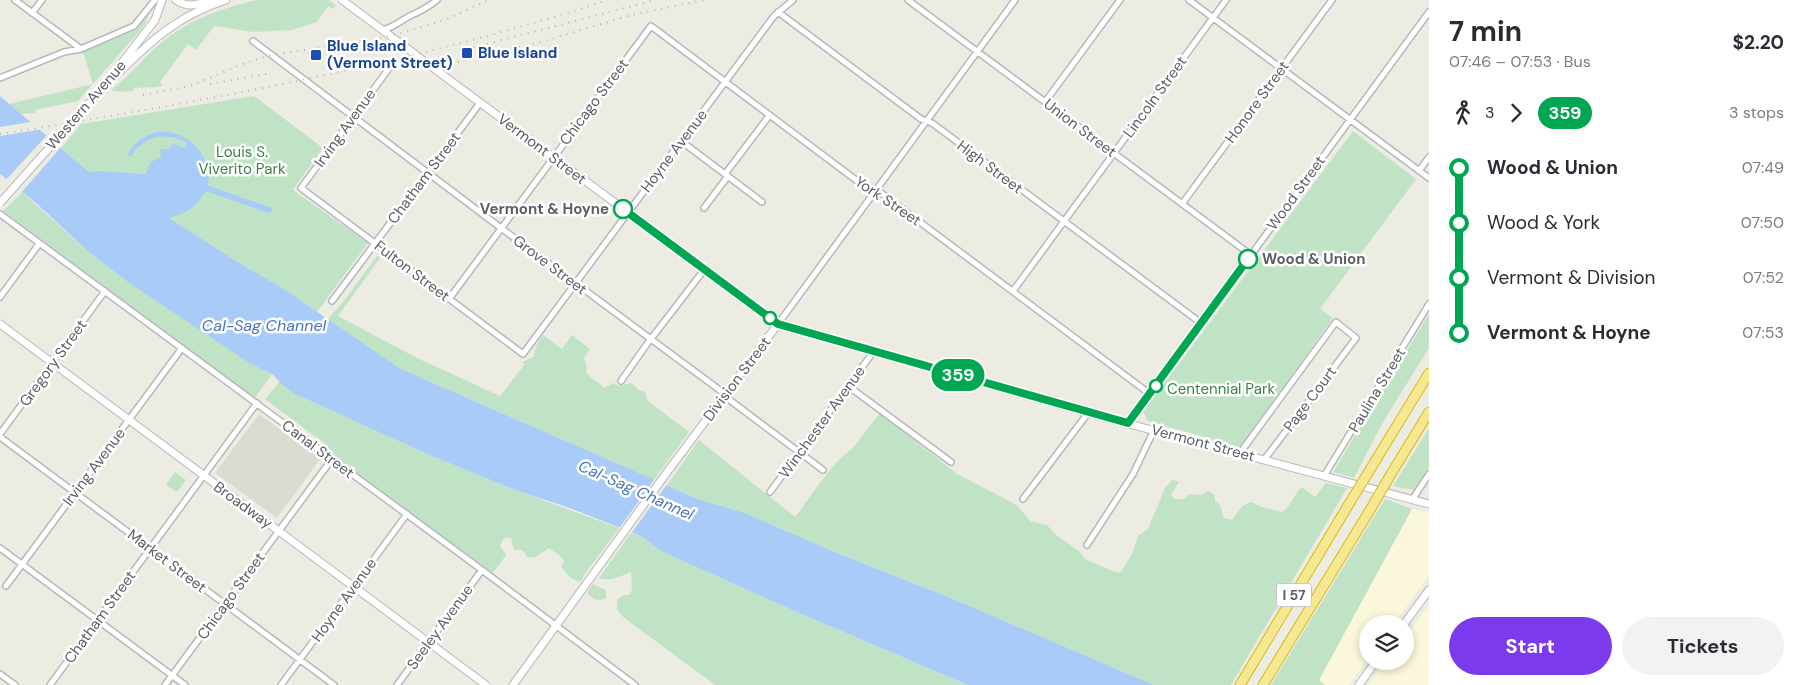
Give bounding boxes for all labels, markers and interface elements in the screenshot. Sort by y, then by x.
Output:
text: 7 min [1449,13,1522,50]
text: $2.20 [1733,30,1784,55]
place label: Blue Island (Vermont Street) [327,36,453,73]
place label: Blue Island [478,43,557,63]
marker: Blue Island [460,46,474,60]
marker: Blue Island (Vermont Street) [309,48,323,62]
text: 07:46 – 07:53 · Bus [1449,51,1591,72]
street label: Lincoln Street [1119,52,1191,142]
street label: Chicago Street [555,55,633,149]
street label: Western Avenue [41,56,131,154]
street label: Honore Street [1220,57,1294,147]
street label: Irving Avenue [310,85,380,171]
street label: Union Street [1040,94,1120,162]
icon: walk [1449,99,1477,127]
icon: forward [1502,99,1530,127]
text: 359 [1548,101,1582,125]
text: 3 [1485,102,1494,123]
text: 3 stops [1729,102,1784,123]
street label: Hoyne Avenue [636,105,712,197]
street label: Vermont Street [493,109,591,189]
street label: Chatham Street [383,128,465,228]
street label: High Street [953,136,1027,198]
park label: Louis S. Viverito Park [198,142,286,179]
street label: Wood Street [1262,152,1330,234]
text: Wood & Union [1487,155,1618,180]
text: 07:49 [1742,157,1784,178]
street label: York Street [851,171,925,231]
place label: Vermont & Hoyne [480,199,609,219]
marker: Vermont & Hoyne [613,199,633,219]
text: Wood & York [1487,210,1600,235]
text: 07:50 [1741,212,1784,233]
street label: Grove Street [509,231,591,299]
street label: Fulton Street [370,236,454,306]
marker: Wood & Union [1238,249,1258,269]
place label: Wood & Union [1262,249,1365,269]
text: Vermont & Division [1487,265,1655,290]
text: 07:52 [1743,267,1784,288]
unlabelled marker [763,311,777,325]
water label: Cal-Sag Channel [202,315,327,336]
street label: Gregory Street [15,316,91,410]
text: Vermont & Hoyne [1487,320,1651,345]
text: 07:53 [1742,322,1784,343]
street label: Division Street [699,333,775,425]
street label: Paulina Street [1344,344,1410,436]
line badge: 359 [929,359,987,391]
street label: Winchester Avenue [774,362,870,482]
street label: Page Court [1279,362,1341,436]
text: 359 [941,363,975,387]
unlabelled marker [1149,379,1163,393]
park label: Centennial Park [1167,379,1275,399]
street label: Canal Street [278,415,358,483]
street label: Vermont Street [1149,420,1257,466]
street label: Irving Avenue [58,424,130,510]
water label: Cal-Sag Channel [575,455,697,525]
street label: Broadway [210,477,277,534]
street label: Market Street [123,525,211,597]
street label: Chicago Street [193,548,269,644]
street label: Hoyne Avenue [307,554,381,646]
street label: Chatham Street [60,567,140,667]
street label: Seeley Avenue [402,580,478,674]
road number: I 57 [1276,584,1312,606]
map controls [1359,615,1414,670]
button: layers [1359,615,1414,670]
button: Start [1449,617,1612,675]
button: Tickets [1622,617,1784,675]

